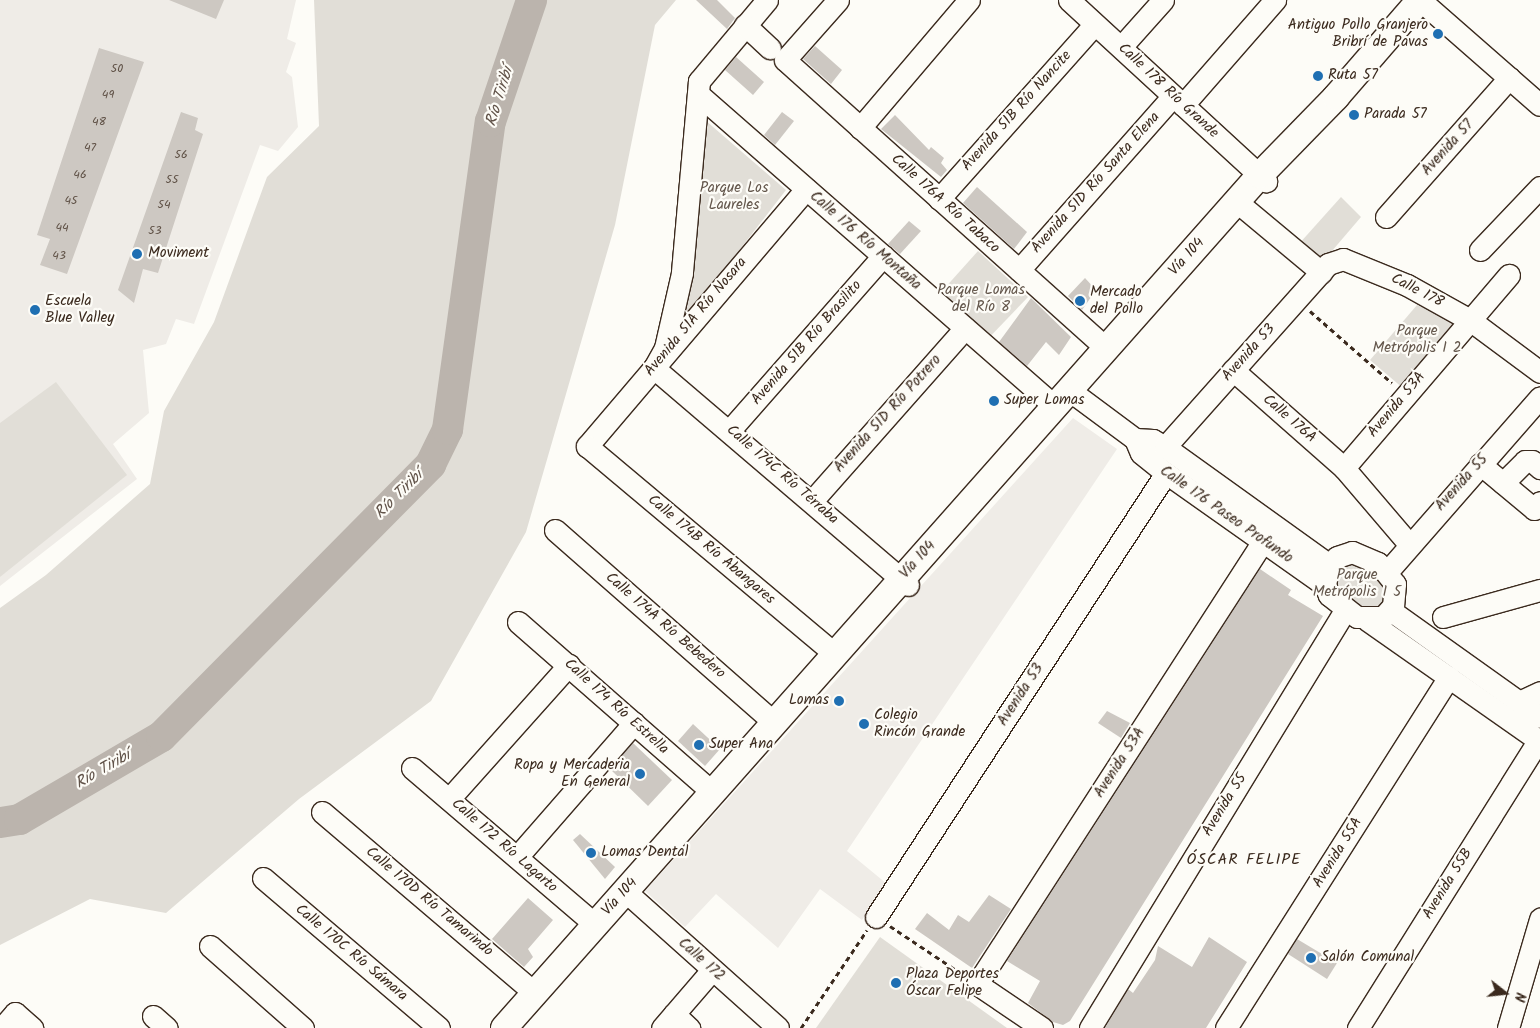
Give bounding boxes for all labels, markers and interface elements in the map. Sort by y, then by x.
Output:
place label: Antiguo Pollo Granjero Bribrí de Pavas [1288,16,1428,51]
marker: Antiguo Pollo Granjero Bribrí de Pavas [1432,28,1444,40]
street label: Calle 178 Río Grande [1114,40,1222,142]
street label: Avenida 51B Río Nancite [958,47,1076,175]
house number: 50 [111,62,123,76]
water label: Río Tiribí [482,65,518,129]
place label: Ruta 57 [1328,67,1378,85]
marker: Ruta 57 [1312,70,1324,82]
house number: 49 [102,88,114,102]
place label: Parada 57 [1364,106,1427,124]
street label: Avenida 51D Río Santa Elena [1028,109,1164,257]
marker: Parada 57 [1348,109,1360,121]
house number: 48 [92,115,106,129]
street label: Avenida 57 [1418,116,1478,180]
house number: 47 [84,141,96,155]
house number: 56 [174,148,188,162]
street label: Calle 176A Río Tabaco [887,151,1003,257]
house number: 46 [73,168,87,182]
house number: 55 [166,173,178,187]
park label: Parque Los Laureles [700,179,768,214]
street label: Calle 176 Río Montaña [806,188,924,294]
house number: 45 [64,194,78,208]
house number: 54 [157,198,171,212]
house number: 44 [55,221,69,235]
house number: 53 [148,224,162,238]
street label: Vía 104 [1165,234,1209,280]
place label: Moviment [148,245,209,263]
marker: Moviment [130,247,144,261]
house number: 43 [52,249,66,263]
street label: Avenida 51A Río Nosara [641,254,751,380]
street label: Calle 178 [1388,270,1446,312]
street label: Avenida 51B Río Brasilito [748,277,866,409]
park label: Parque Lomas del Río 8 [937,281,1025,316]
place label: Mercado del Pollo [1090,283,1143,318]
place label: Escuela Blue Valley [45,292,114,327]
marker: Mercado del Pollo [1074,295,1086,307]
marker: Escuela Blue Valley [29,304,41,316]
street label: Avenida 53 [1219,321,1279,385]
park label: Parque Metrópolis I 2 [1372,322,1462,357]
street label: Avenida 51D Río Potrero [830,351,946,477]
street label: Avenida 53A [1364,369,1430,441]
street label: Calle 176A [1258,391,1320,447]
place label: Super Lomas [1004,392,1084,410]
marker: Super Lomas [988,395,1000,407]
street label: Calle 174C Río Térraba [722,421,842,529]
street label: Avenida 55 [1432,451,1492,515]
street label: Calle 176 Paseo Profundo [1156,462,1296,568]
water label: Río Tiribí [371,467,427,523]
street label: Calle 174B Río Abangares [644,491,778,609]
street label: Vía 104 [896,537,940,583]
park label: Parque Metrópolis I 5 [1313,566,1401,601]
street label: Calle 174A Río Bebedero [601,569,729,683]
street label: Calle 174 Río Estrella [560,655,672,759]
street label: Avenida 53 [994,660,1048,730]
place label: Lomas [789,692,829,710]
marker: Lomas [833,695,845,707]
place label: Colegio Rincón Grande [874,706,965,741]
marker: Colegio Rincón Grande [858,718,870,730]
street label: Avenida 53A [1091,725,1149,801]
place label: Super Ana [709,736,773,754]
marker: Super Ana [693,739,705,751]
water label: Río Tiribí [72,747,134,793]
place label: Ropa y Mercaderia En General [514,756,630,791]
marker: Ropa y Mercaderia En General [634,768,646,780]
street label: Avenida 55 [1199,770,1251,840]
street label: Calle 172 Río Lagarto [447,795,561,897]
street label: Avenida 55A [1309,815,1367,891]
street label: Calle 170D Río Tamarindo [362,843,496,961]
place label: Lomas Dental [601,844,688,862]
street label: Avenida 55B [1419,845,1477,923]
marker: Lomas Dental [585,847,597,859]
district label: ÓSCAR FELIPE [1185,850,1303,870]
street label: Vía 104 [598,874,642,920]
street label: Calle 170C Río Sámara [291,901,411,1005]
street label: Calle 172 [674,934,728,986]
place label: Salón Comunal [1321,949,1414,967]
marker: Salón Comunal [1305,952,1317,964]
place label: Plaza Deportes Óscar Felipe [906,965,999,1000]
north arrow [1480,968,1530,1018]
marker: Plaza Deportes Óscar Felipe [890,977,902,989]
text: N [1508,990,1531,1004]

